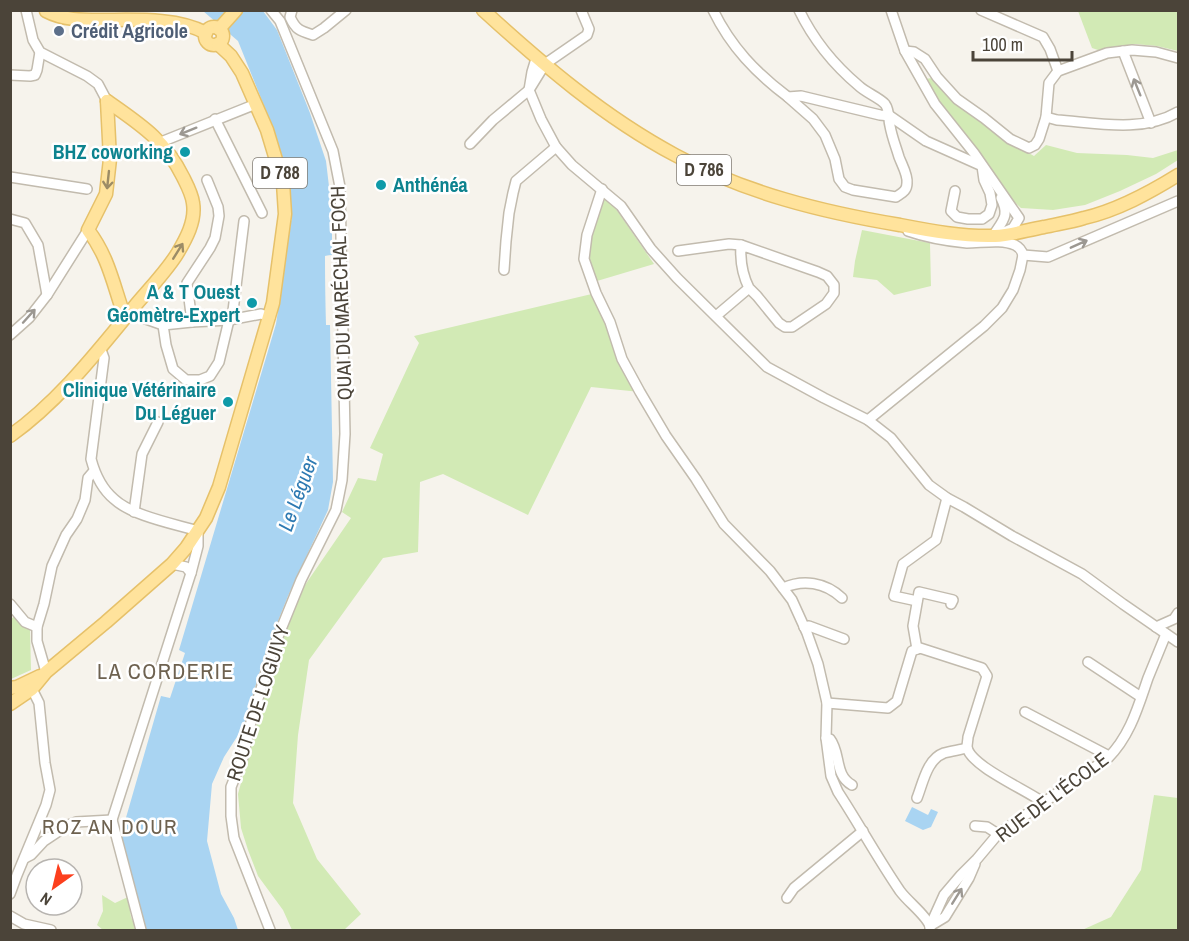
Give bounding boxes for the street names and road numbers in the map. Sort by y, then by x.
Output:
road number: D 786 [677,155,731,185]
road number: D 788 [253,158,307,188]
street label: QUAI DU MARÉCHAL FOCH [323,185,358,401]
street label: ROUTE DE LOGUIVY [220,621,295,784]
street label: RUE DE L'ÉCOLE [990,745,1113,848]

